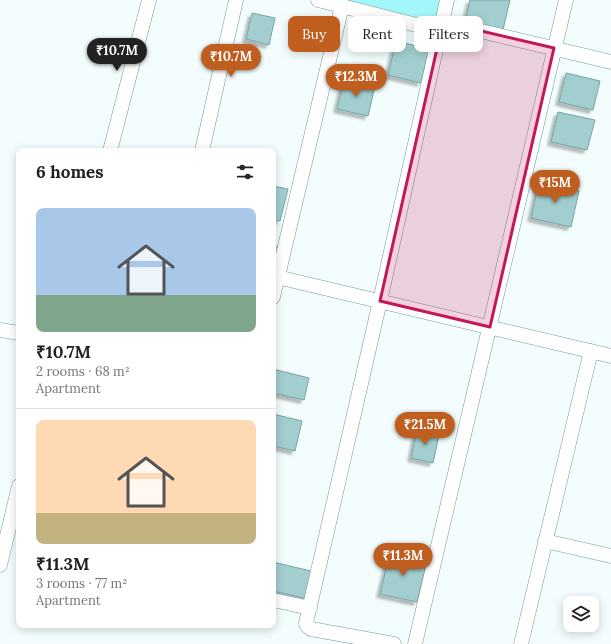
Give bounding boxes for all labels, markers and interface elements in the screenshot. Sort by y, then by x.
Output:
chip: Buy [288,16,340,52]
chip: Rent [348,16,406,52]
chip: Filters [414,16,483,52]
pin: ₹10.7M [84,38,150,72]
text: ₹10.7M [96,42,138,59]
pin: ₹10.7M [198,44,264,78]
text: ₹10.7M [210,48,252,65]
pin: ₹12.3M [323,64,389,98]
text: ₹12.3M [335,68,377,85]
text: 6 homes [36,161,103,183]
icon: filters [234,161,256,183]
pin: ₹15M [531,170,579,204]
text: ₹15M [539,174,571,191]
icon: home [110,234,182,306]
text: ₹10.7M [36,341,91,363]
text: 2 rooms · 68 m² [36,363,130,380]
text: Apartment [36,380,101,397]
pin: ₹21.5M [392,412,458,446]
text: ₹21.5M [404,416,446,433]
icon: home [110,446,182,518]
pin: ₹11.3M [370,543,436,577]
text: ₹11.3M [383,547,423,564]
text: ₹11.3M [36,553,90,575]
text: 3 rooms · 77 m² [36,575,127,592]
text: Apartment [36,592,101,609]
map controls [563,596,599,632]
button: layers [563,596,599,632]

